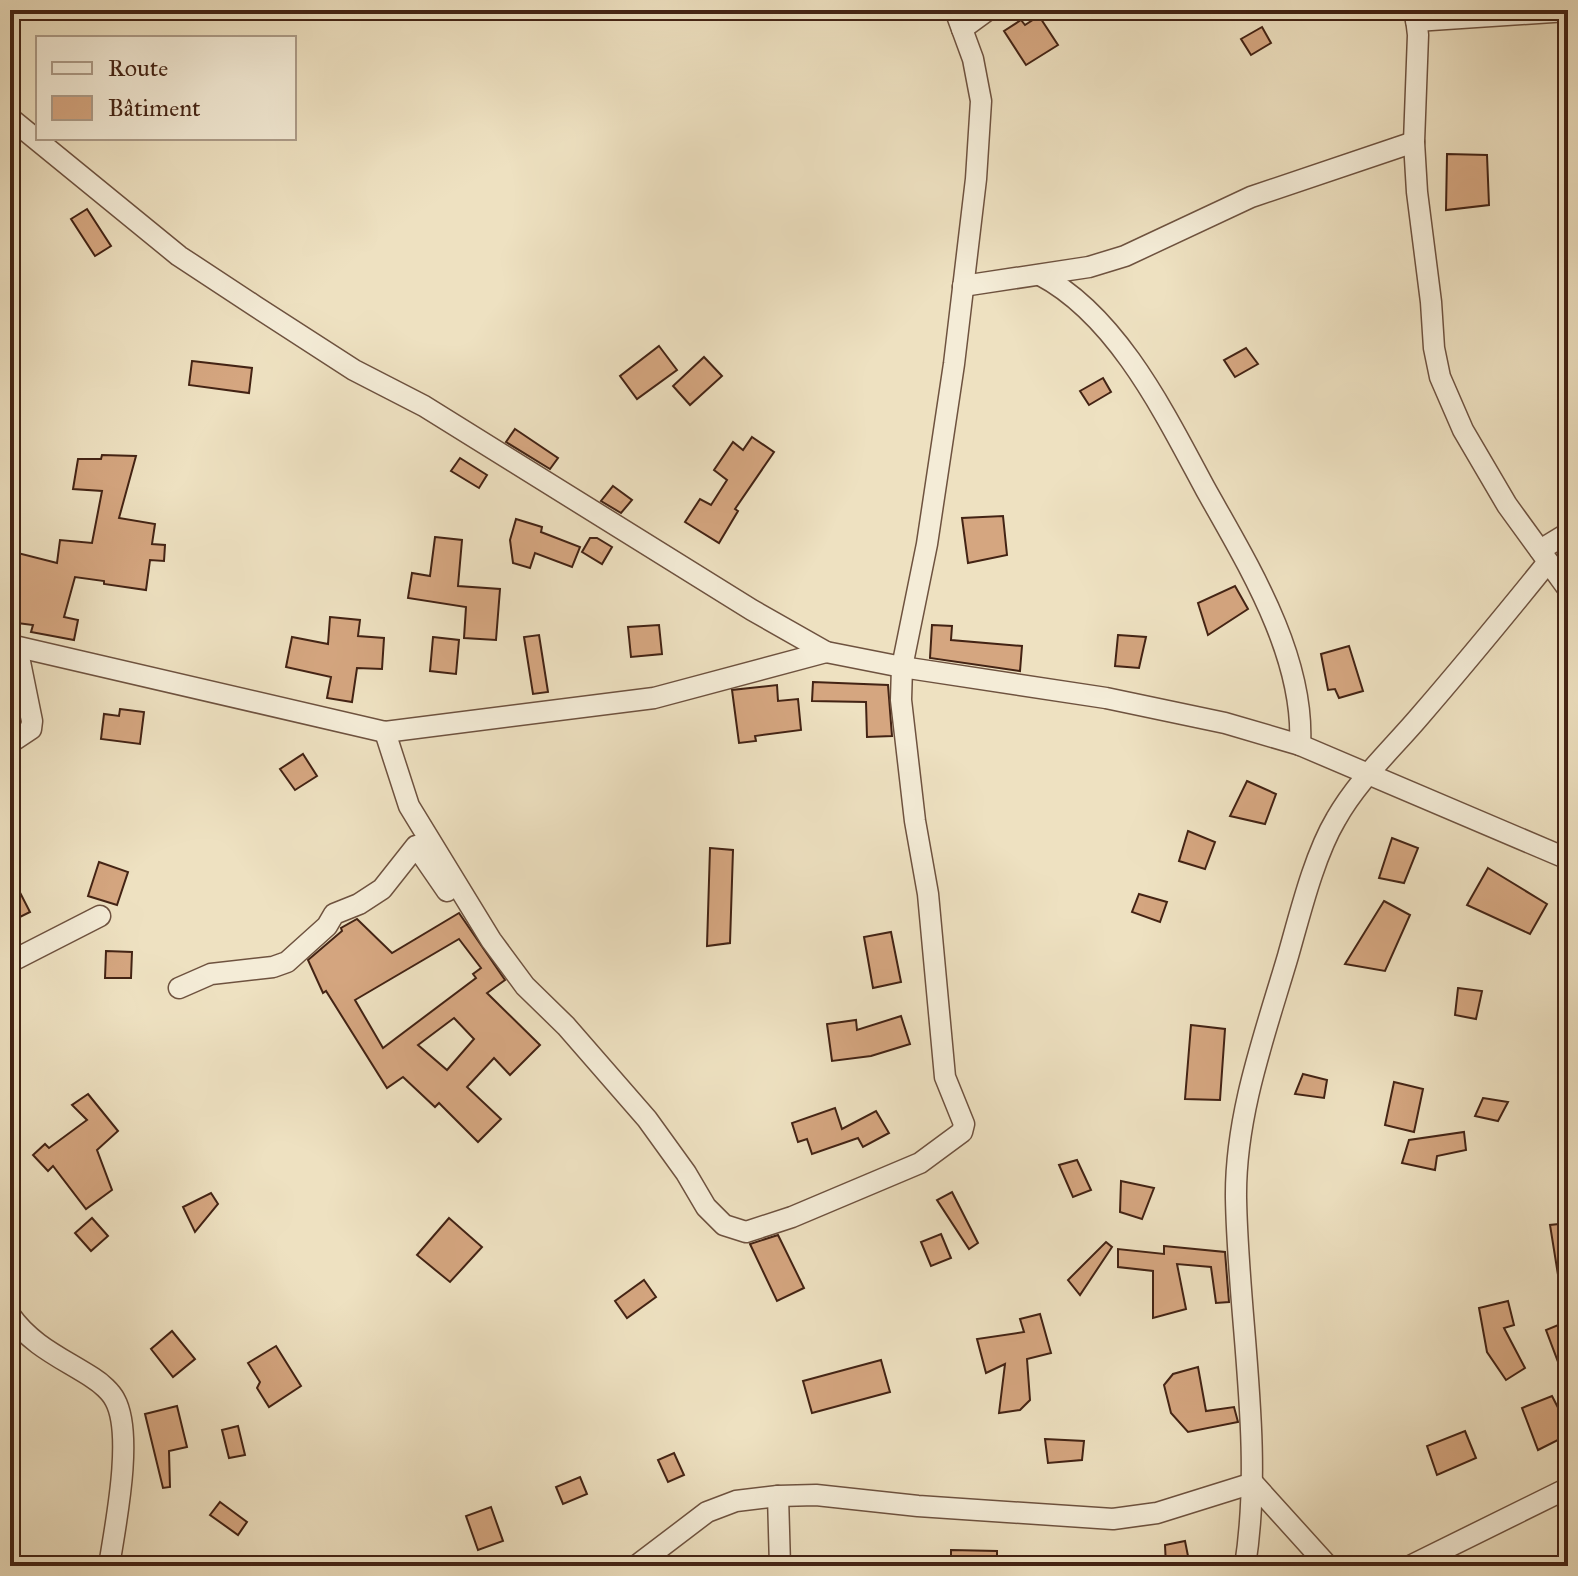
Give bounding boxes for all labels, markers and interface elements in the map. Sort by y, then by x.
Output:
legend [36,36,296,140]
text: Route [108,53,168,83]
text: Bâtiment [108,93,201,123]

